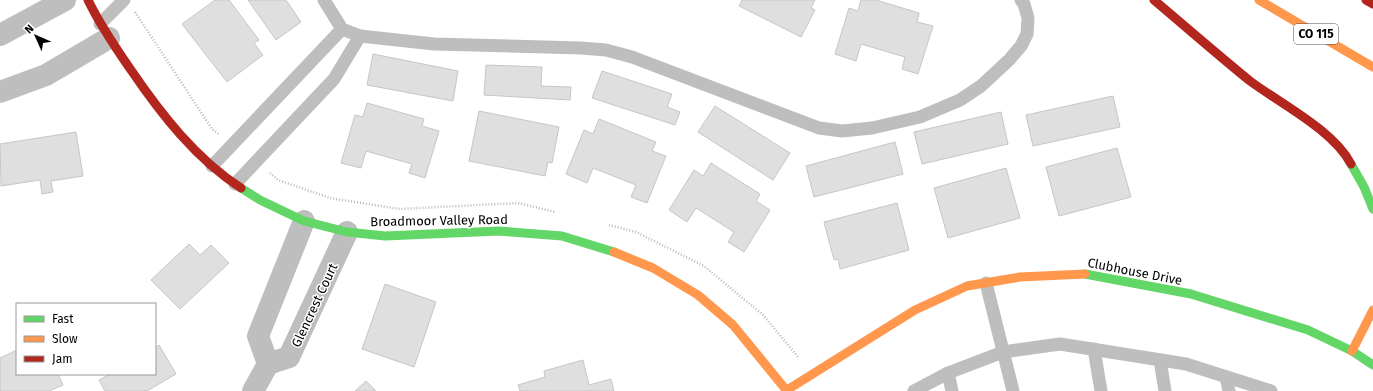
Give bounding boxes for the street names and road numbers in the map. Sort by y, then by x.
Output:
road number: CO 115 [1294,24,1338,44]
street label: Broadmoor Valley Road [370,212,508,229]
street label: Clubhouse Drive [1086,255,1184,288]
street label: Glencrest Court [288,261,341,349]

